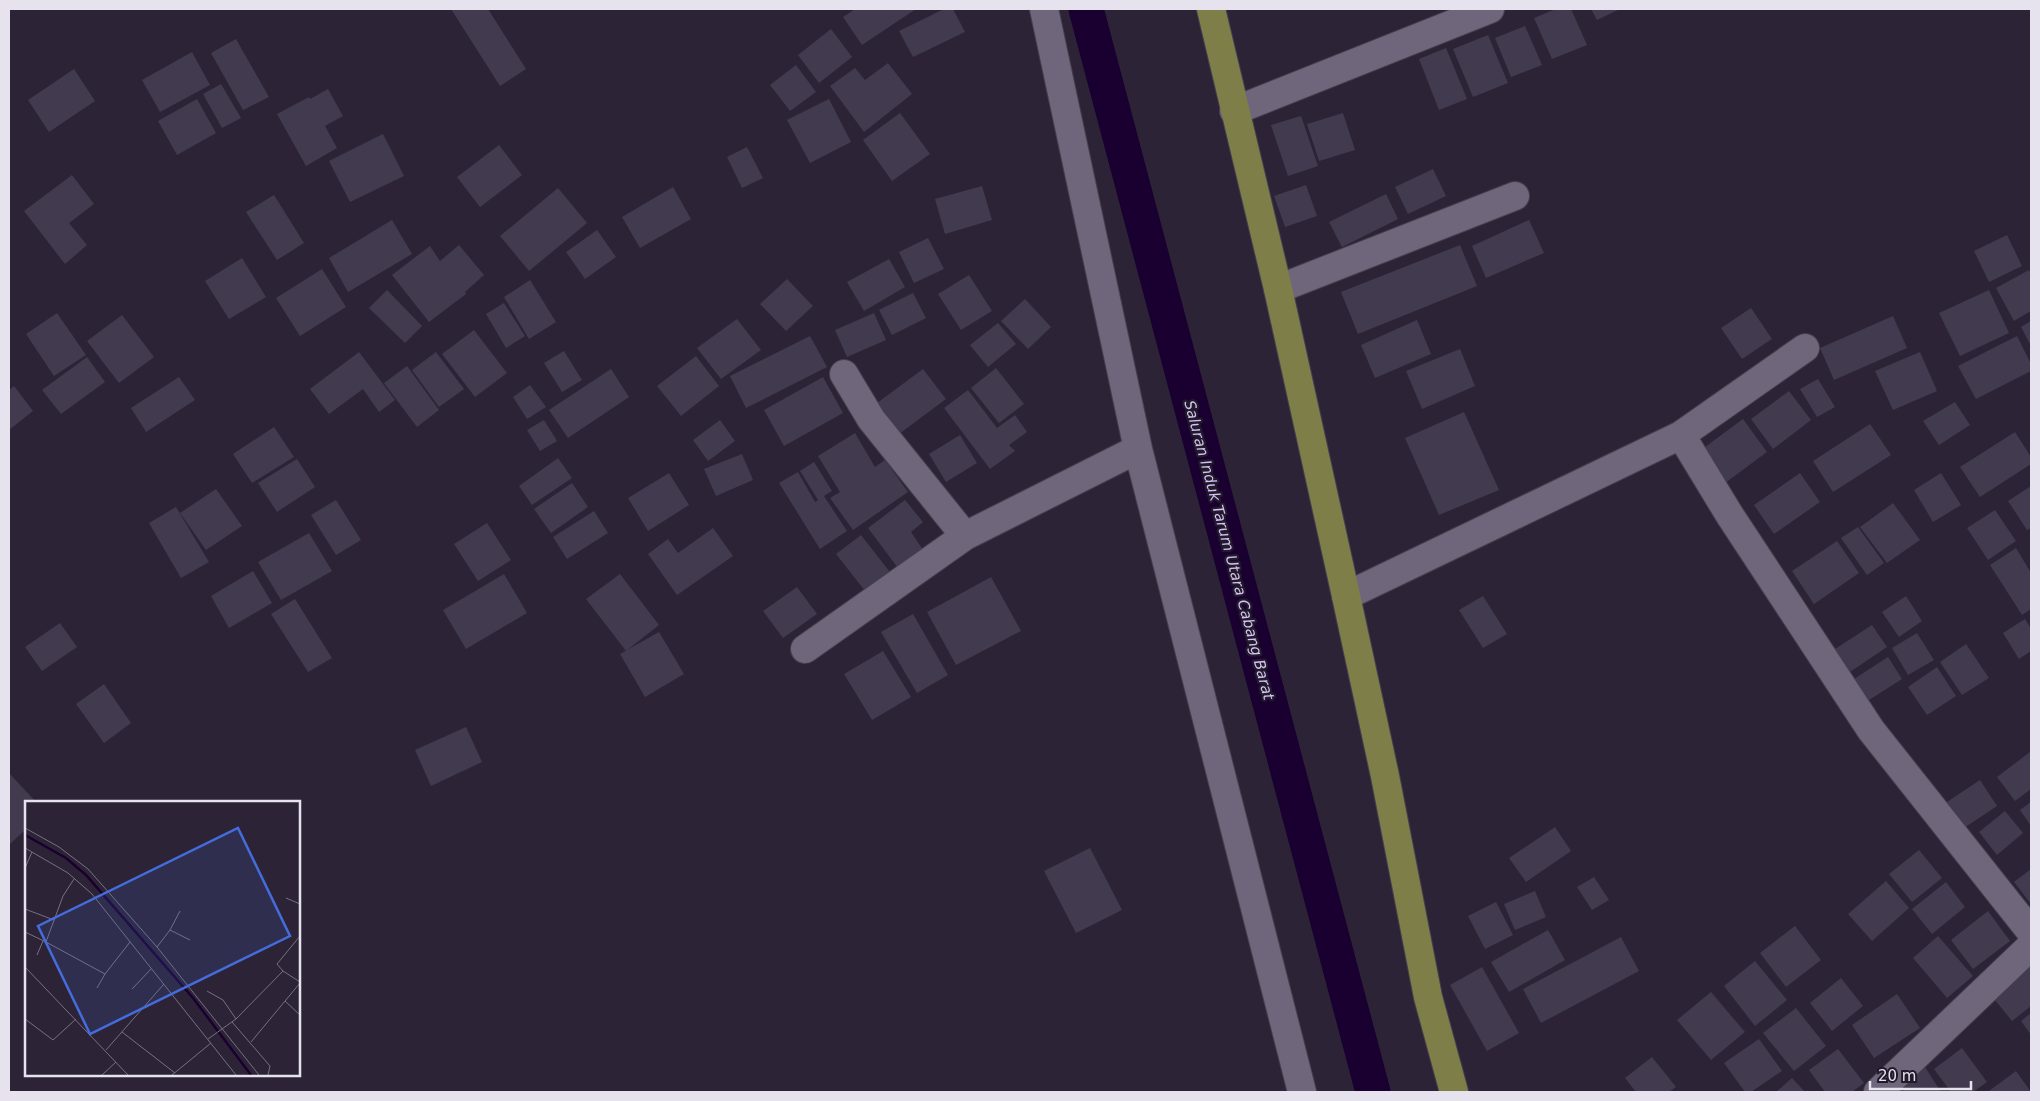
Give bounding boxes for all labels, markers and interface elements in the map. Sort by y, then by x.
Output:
water label: Saluran Induk Tarum Utara Cabang Barat [1180,398,1278,703]
inset map [25,801,300,1076]
scale bar [1870,1058,1971,1090]
text: 20 m [1878,1067,1916,1085]

